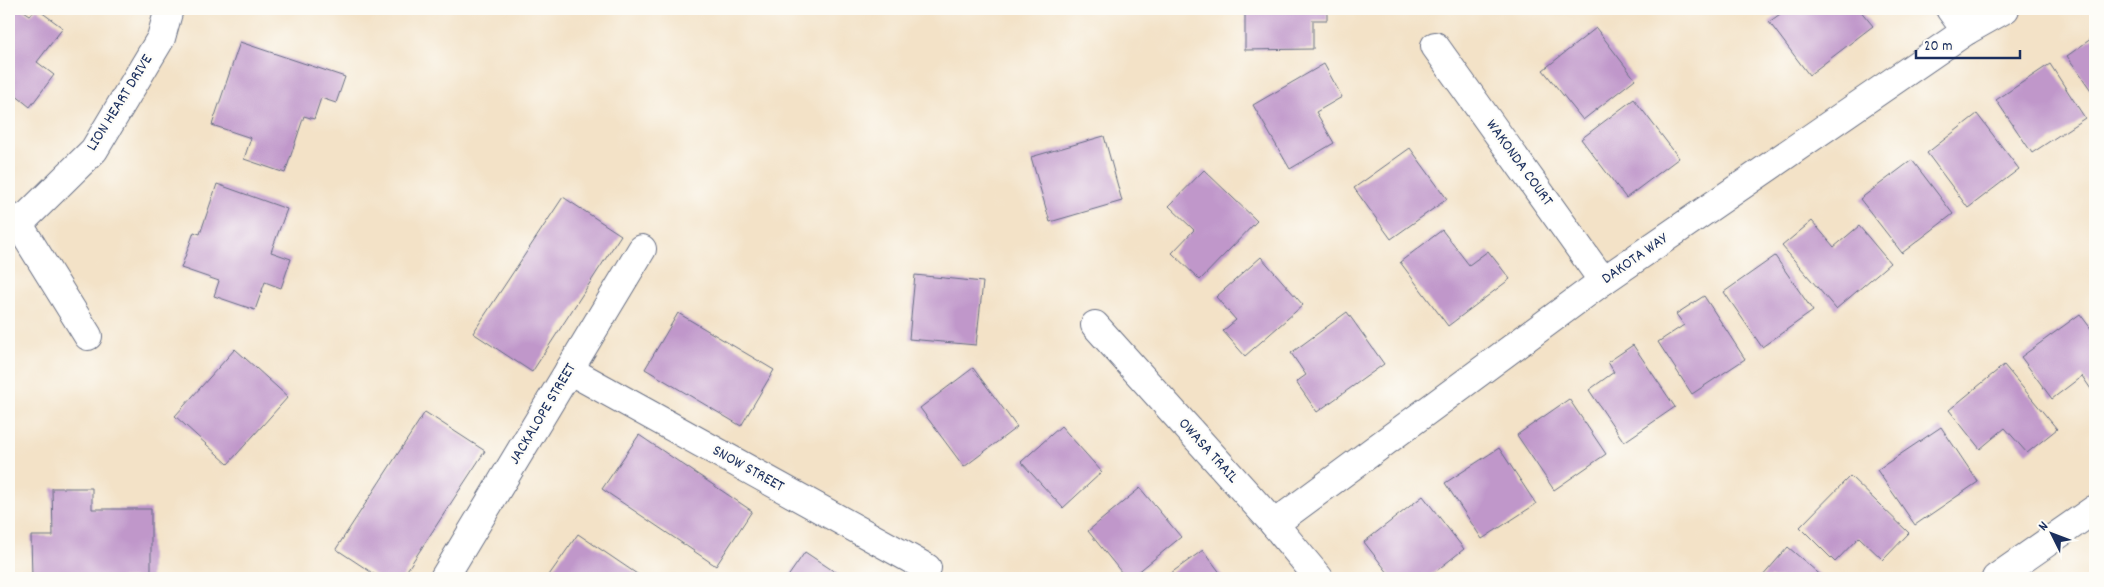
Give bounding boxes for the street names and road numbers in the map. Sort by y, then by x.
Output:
street label: LION HEART DRIVE [81,50,159,156]
street label: WAKONDA COURT [1480,115,1559,212]
street label: DAKOTA WAY [1597,227,1674,290]
street label: JACKALOPE STREET [504,358,583,469]
street label: OWASA TRAIL [1172,413,1244,489]
street label: SNOW STREET [708,440,789,499]

